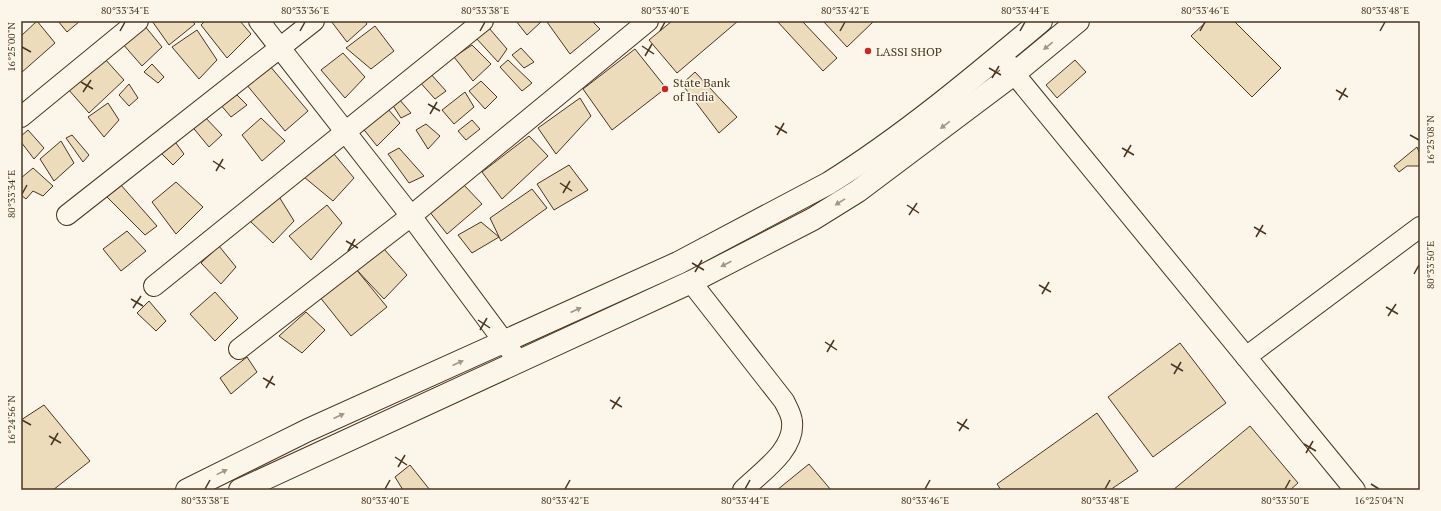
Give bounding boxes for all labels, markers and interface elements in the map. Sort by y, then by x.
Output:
text: 80°33'34"E [101,4,149,17]
text: 80°33'36"E [281,4,329,17]
text: 80°33'38"E [461,4,509,17]
text: 80°33'40"E [641,4,689,17]
text: 80°33'42"E [821,4,869,17]
text: 80°33'44"E [1001,4,1049,17]
text: 80°33'46"E [1181,4,1229,17]
text: 80°33'48"E [1361,4,1409,17]
text: 16°25'00"N [5,22,18,72]
one-way arrow [1042,41,1053,50]
place label: LASSI SHOP [876,44,942,59]
marker: LASSI SHOP [863,46,873,56]
place label: State Bank of India [673,75,731,104]
marker: State Bank of India [660,84,670,94]
text: 16°25'08"N [1424,115,1437,165]
one-way arrow [940,121,950,129]
text: 80°33'34"E [5,170,18,218]
one-way arrow [835,198,845,206]
text: 80°33'50"E [1424,241,1437,289]
one-way arrow [720,261,732,267]
one-way arrow [571,307,582,313]
one-way arrow [452,360,464,366]
text: 16°24'56"N [5,395,18,445]
one-way arrow [333,413,345,419]
one-way arrow [216,469,227,475]
text: 80°33'38"E [181,494,229,507]
text: 80°33'40"E [361,494,409,507]
text: 80°33'42"E [541,494,589,507]
text: 80°33'44"E [721,494,769,507]
text: 80°33'46"E [901,494,949,507]
text: 80°33'48"E [1081,494,1129,507]
text: 80°33'50"E [1261,494,1309,507]
text: 16°25'04"N [1354,494,1404,507]

